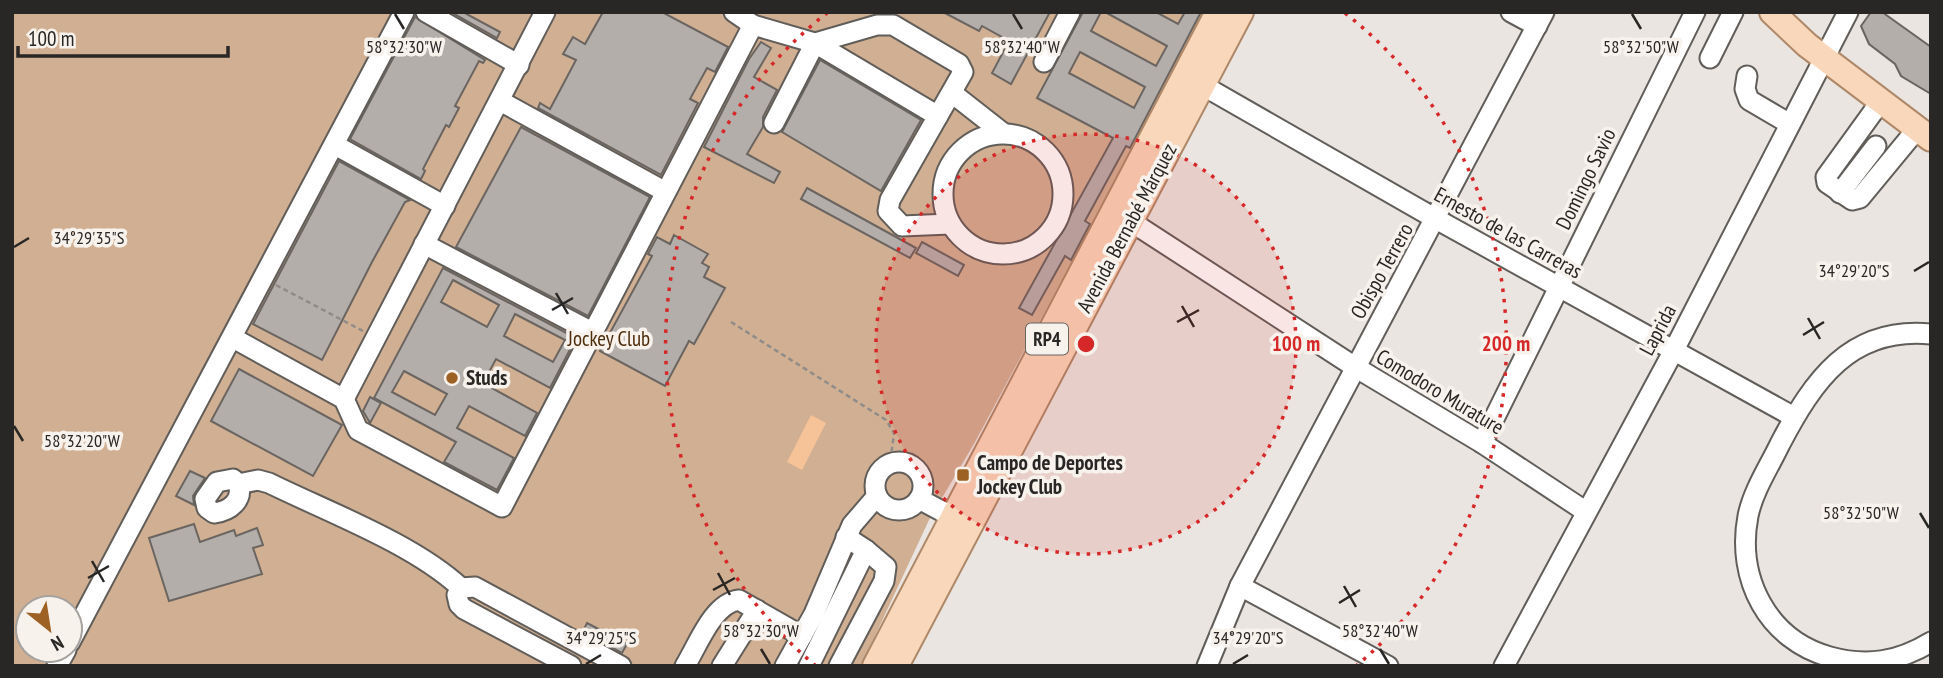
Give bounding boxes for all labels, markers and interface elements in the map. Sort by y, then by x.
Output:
scale bar [18,14,228,58]
text: 100 m [28,25,74,52]
text: 58°32'30"W [366,35,442,58]
text: 58°32'40"W [984,35,1060,58]
text: 58°32'50"W [1603,35,1679,58]
street label: Domingo Savio [1549,124,1622,234]
street label: Avenida Bernabé Márquez [1071,139,1183,317]
street label: Ernesto de las Carreras [1429,181,1587,284]
street label: Obispo Terrero [1344,218,1419,323]
text: 34°29'35"S [54,226,125,249]
text: 34°29'20"S [1819,259,1890,282]
street label: Laprida [1633,300,1682,360]
road number: RP4 [1026,324,1068,354]
park label: Jockey Club [567,325,650,352]
text: 100 m [1272,330,1320,357]
text: 200 m [1482,330,1530,357]
centre of rings [1074,332,1098,356]
street label: Comodoro Murature [1371,343,1509,440]
place label: Studs [466,364,507,391]
marker: Studs [444,370,460,386]
text: 58°32'20"W [44,429,120,452]
place label: Campo de Deportes Jockey Club [976,449,1123,500]
marker: Campo de Deportes Jockey Club [955,467,971,483]
text: 58°32'50"W [1823,501,1899,524]
north arrow [14,594,84,664]
text: 58°32'30"W [723,619,799,642]
text: 58°32'40"W [1342,619,1418,642]
text: 34°29'25"S [566,626,637,649]
text: 34°29'20"S [1213,626,1284,649]
text: N [47,631,68,657]

